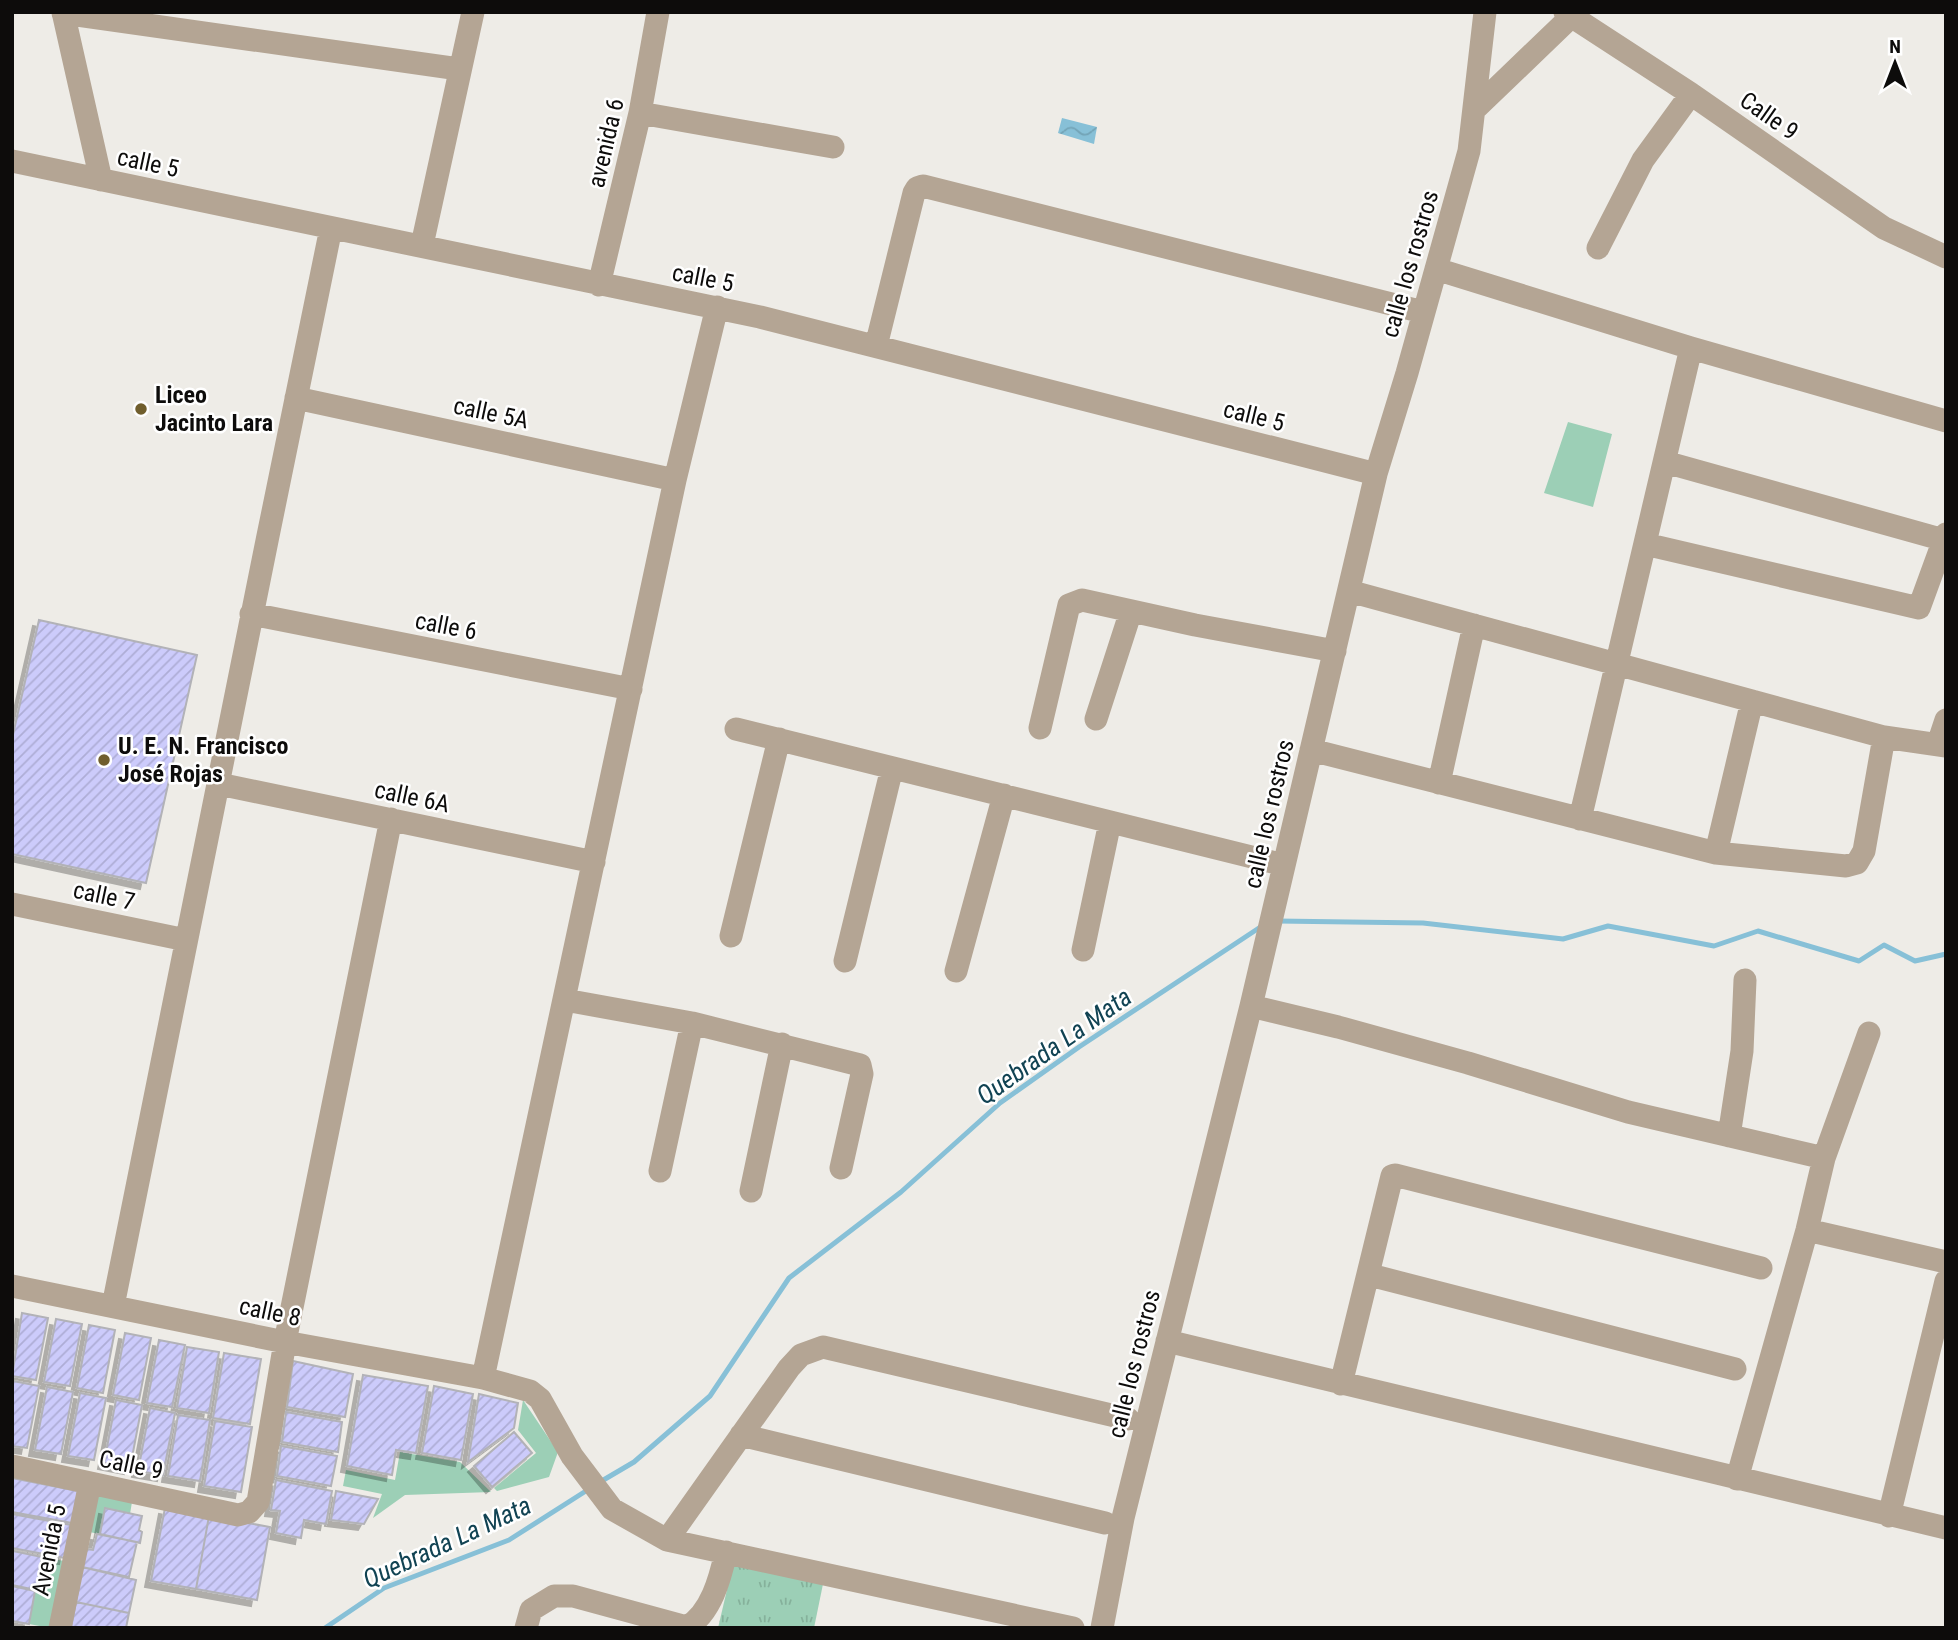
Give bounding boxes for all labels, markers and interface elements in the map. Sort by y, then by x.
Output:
north arrow [1860,28,1930,98]
text: N [1889,35,1901,58]
street label: Calle 9 [1734,86,1804,146]
street label: avenida 6 [582,96,630,190]
street label: calle 5 [115,143,181,183]
street label: calle los rostros [1376,187,1444,341]
street label: calle 5 [670,258,736,298]
place label: Liceo Jacinto Lara [155,381,273,437]
street label: calle 5A [451,391,531,435]
street label: calle 5 [1220,395,1288,437]
marker: Liceo Jacinto Lara [133,401,149,417]
street label: calle 6 [413,606,479,646]
place label: U. E. N. Francisco José Rojas [118,732,289,788]
street label: calle los rostros [1238,737,1300,891]
marker: U. E. N. Francisco José Rojas [96,752,112,768]
street label: calle 6A [372,775,452,819]
street label: calle 7 [71,876,137,916]
water label: Quebrada La Mata [971,981,1137,1111]
street label: calle los rostros [1102,1287,1166,1441]
street label: calle 8 [237,1292,303,1332]
street label: Calle 9 [96,1445,166,1485]
water label: Quebrada La Mata [358,1490,536,1594]
street label: Avenida 5 [26,1502,72,1598]

